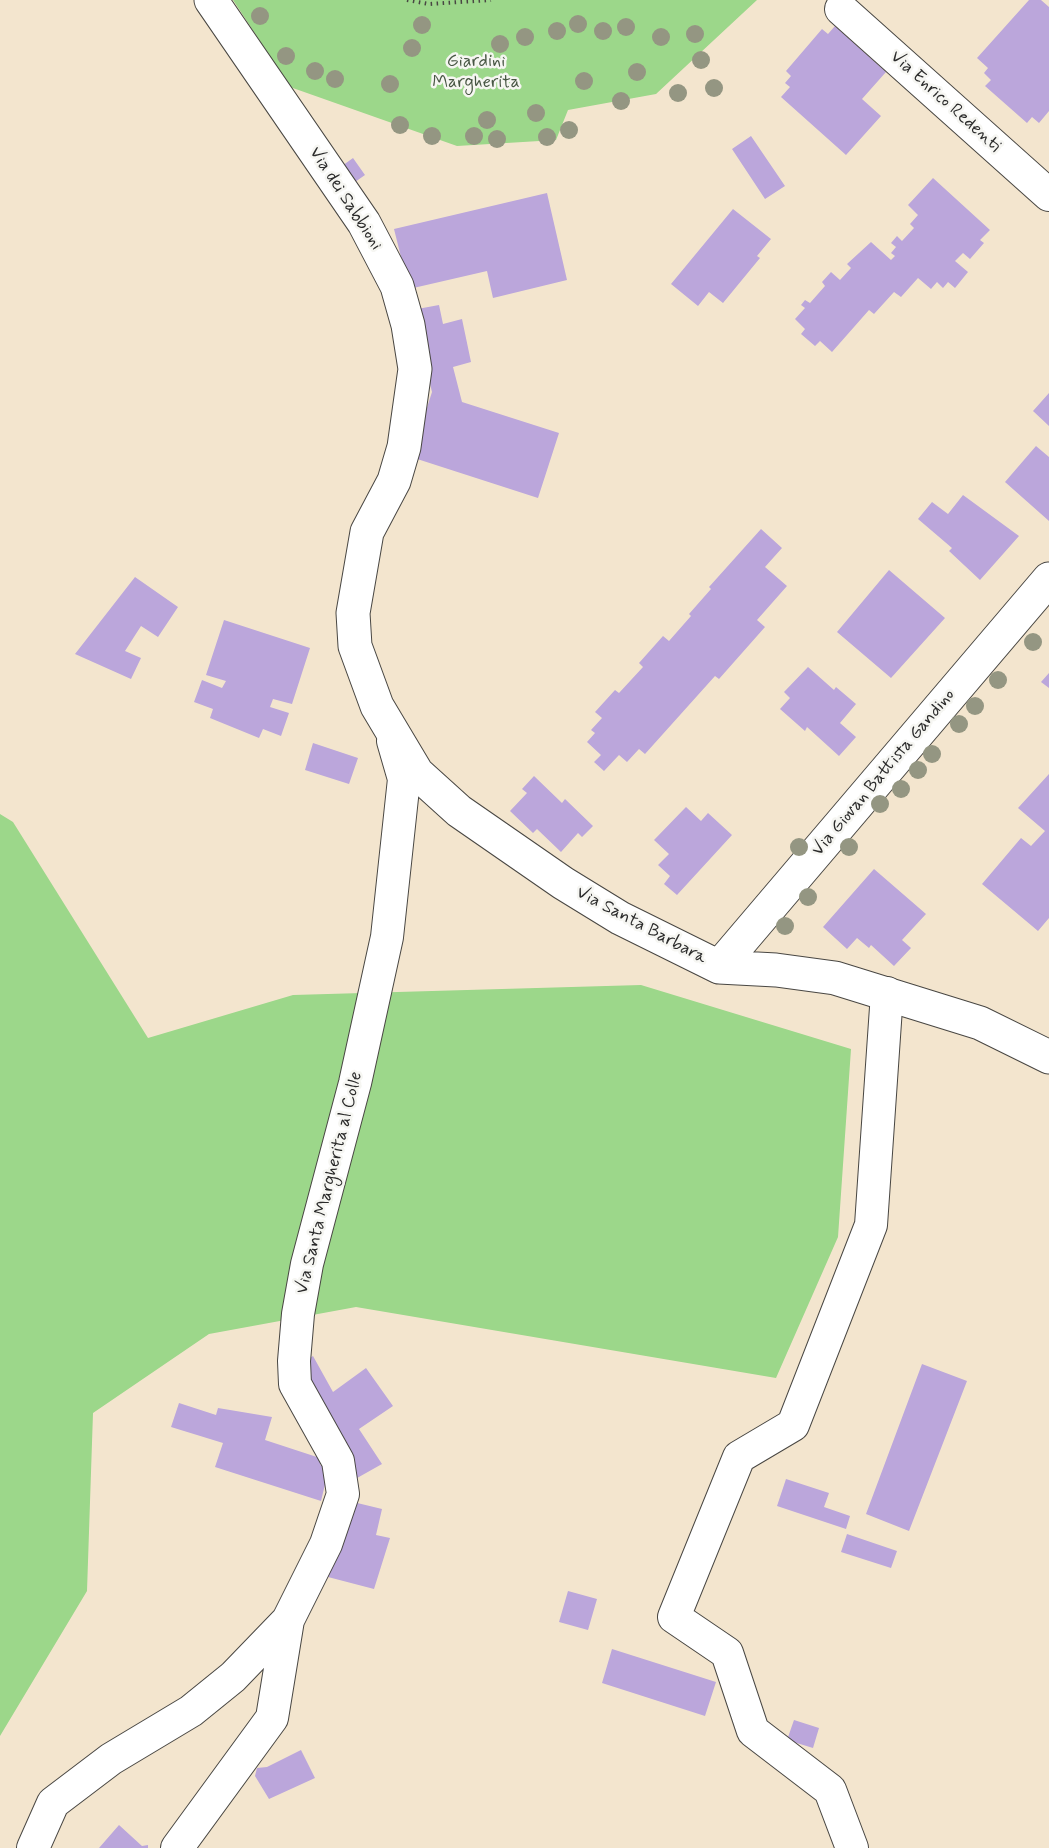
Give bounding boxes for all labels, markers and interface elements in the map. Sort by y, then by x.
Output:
street label: Via Enrico Redenti [885,47,1005,157]
park label: Giardini Margherita [432,51,520,94]
street label: Via dei Sabbioni [304,143,386,255]
street label: Via Giovan Battista Gandino [808,685,960,861]
street label: Via Santa Barbara [572,882,710,970]
street label: Via Santa Margherita al Colle [292,1070,368,1296]

